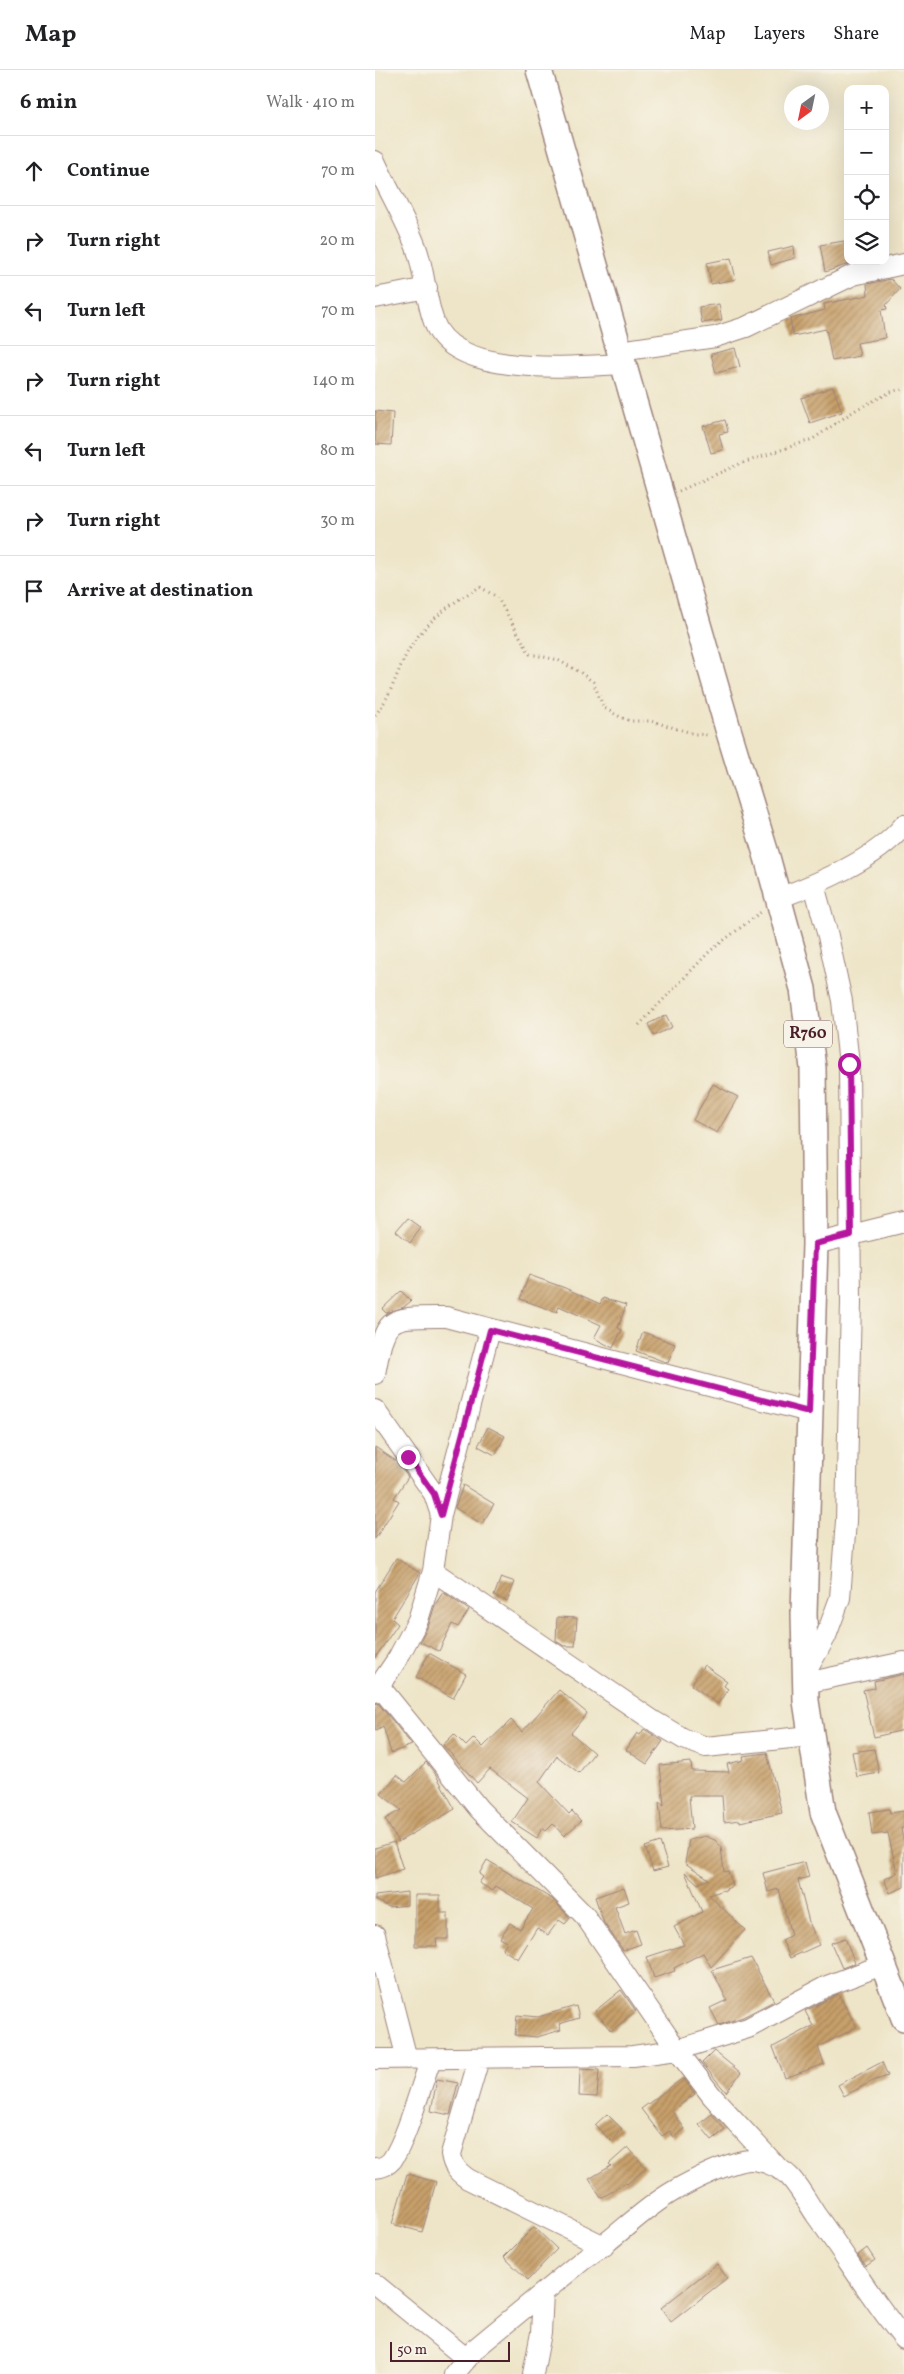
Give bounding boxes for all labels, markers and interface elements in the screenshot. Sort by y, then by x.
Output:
text: Map [25,18,76,52]
text: Map [689,22,725,47]
text: Layers [753,22,805,47]
text: Share [833,22,879,47]
north arrow [784,85,829,130]
map controls [844,85,889,265]
button: + [844,85,889,130]
text: 6 min [20,88,77,117]
text: Walk · 410 m [266,92,355,114]
button: − [844,130,889,175]
icon: ahead [20,157,48,185]
text: Continue [67,158,150,184]
text: 70 m [321,160,355,182]
button: locate [844,175,889,220]
button: layers [844,220,889,265]
icon: right [20,227,48,255]
text: Turn right [67,228,160,254]
text: 20 m [320,230,355,252]
icon: left [20,297,48,325]
text: Turn left [67,298,146,324]
text: 70 m [321,300,355,322]
icon: right [20,367,48,395]
text: Turn right [67,368,160,394]
text: 140 m [313,370,355,392]
icon: left [20,437,48,465]
text: Turn left [67,438,146,464]
text: 80 m [320,440,355,462]
icon: right [20,507,48,535]
text: Turn right [67,508,160,534]
text: 30 m [320,510,355,532]
icon: arrive [20,577,48,605]
text: Arrive at destination [67,578,253,604]
road number: R760 [784,1021,832,1048]
route start [838,1053,861,1076]
route end [397,1446,420,1469]
scale bar [390,2339,510,2362]
text: 50 m [397,2341,427,2360]

